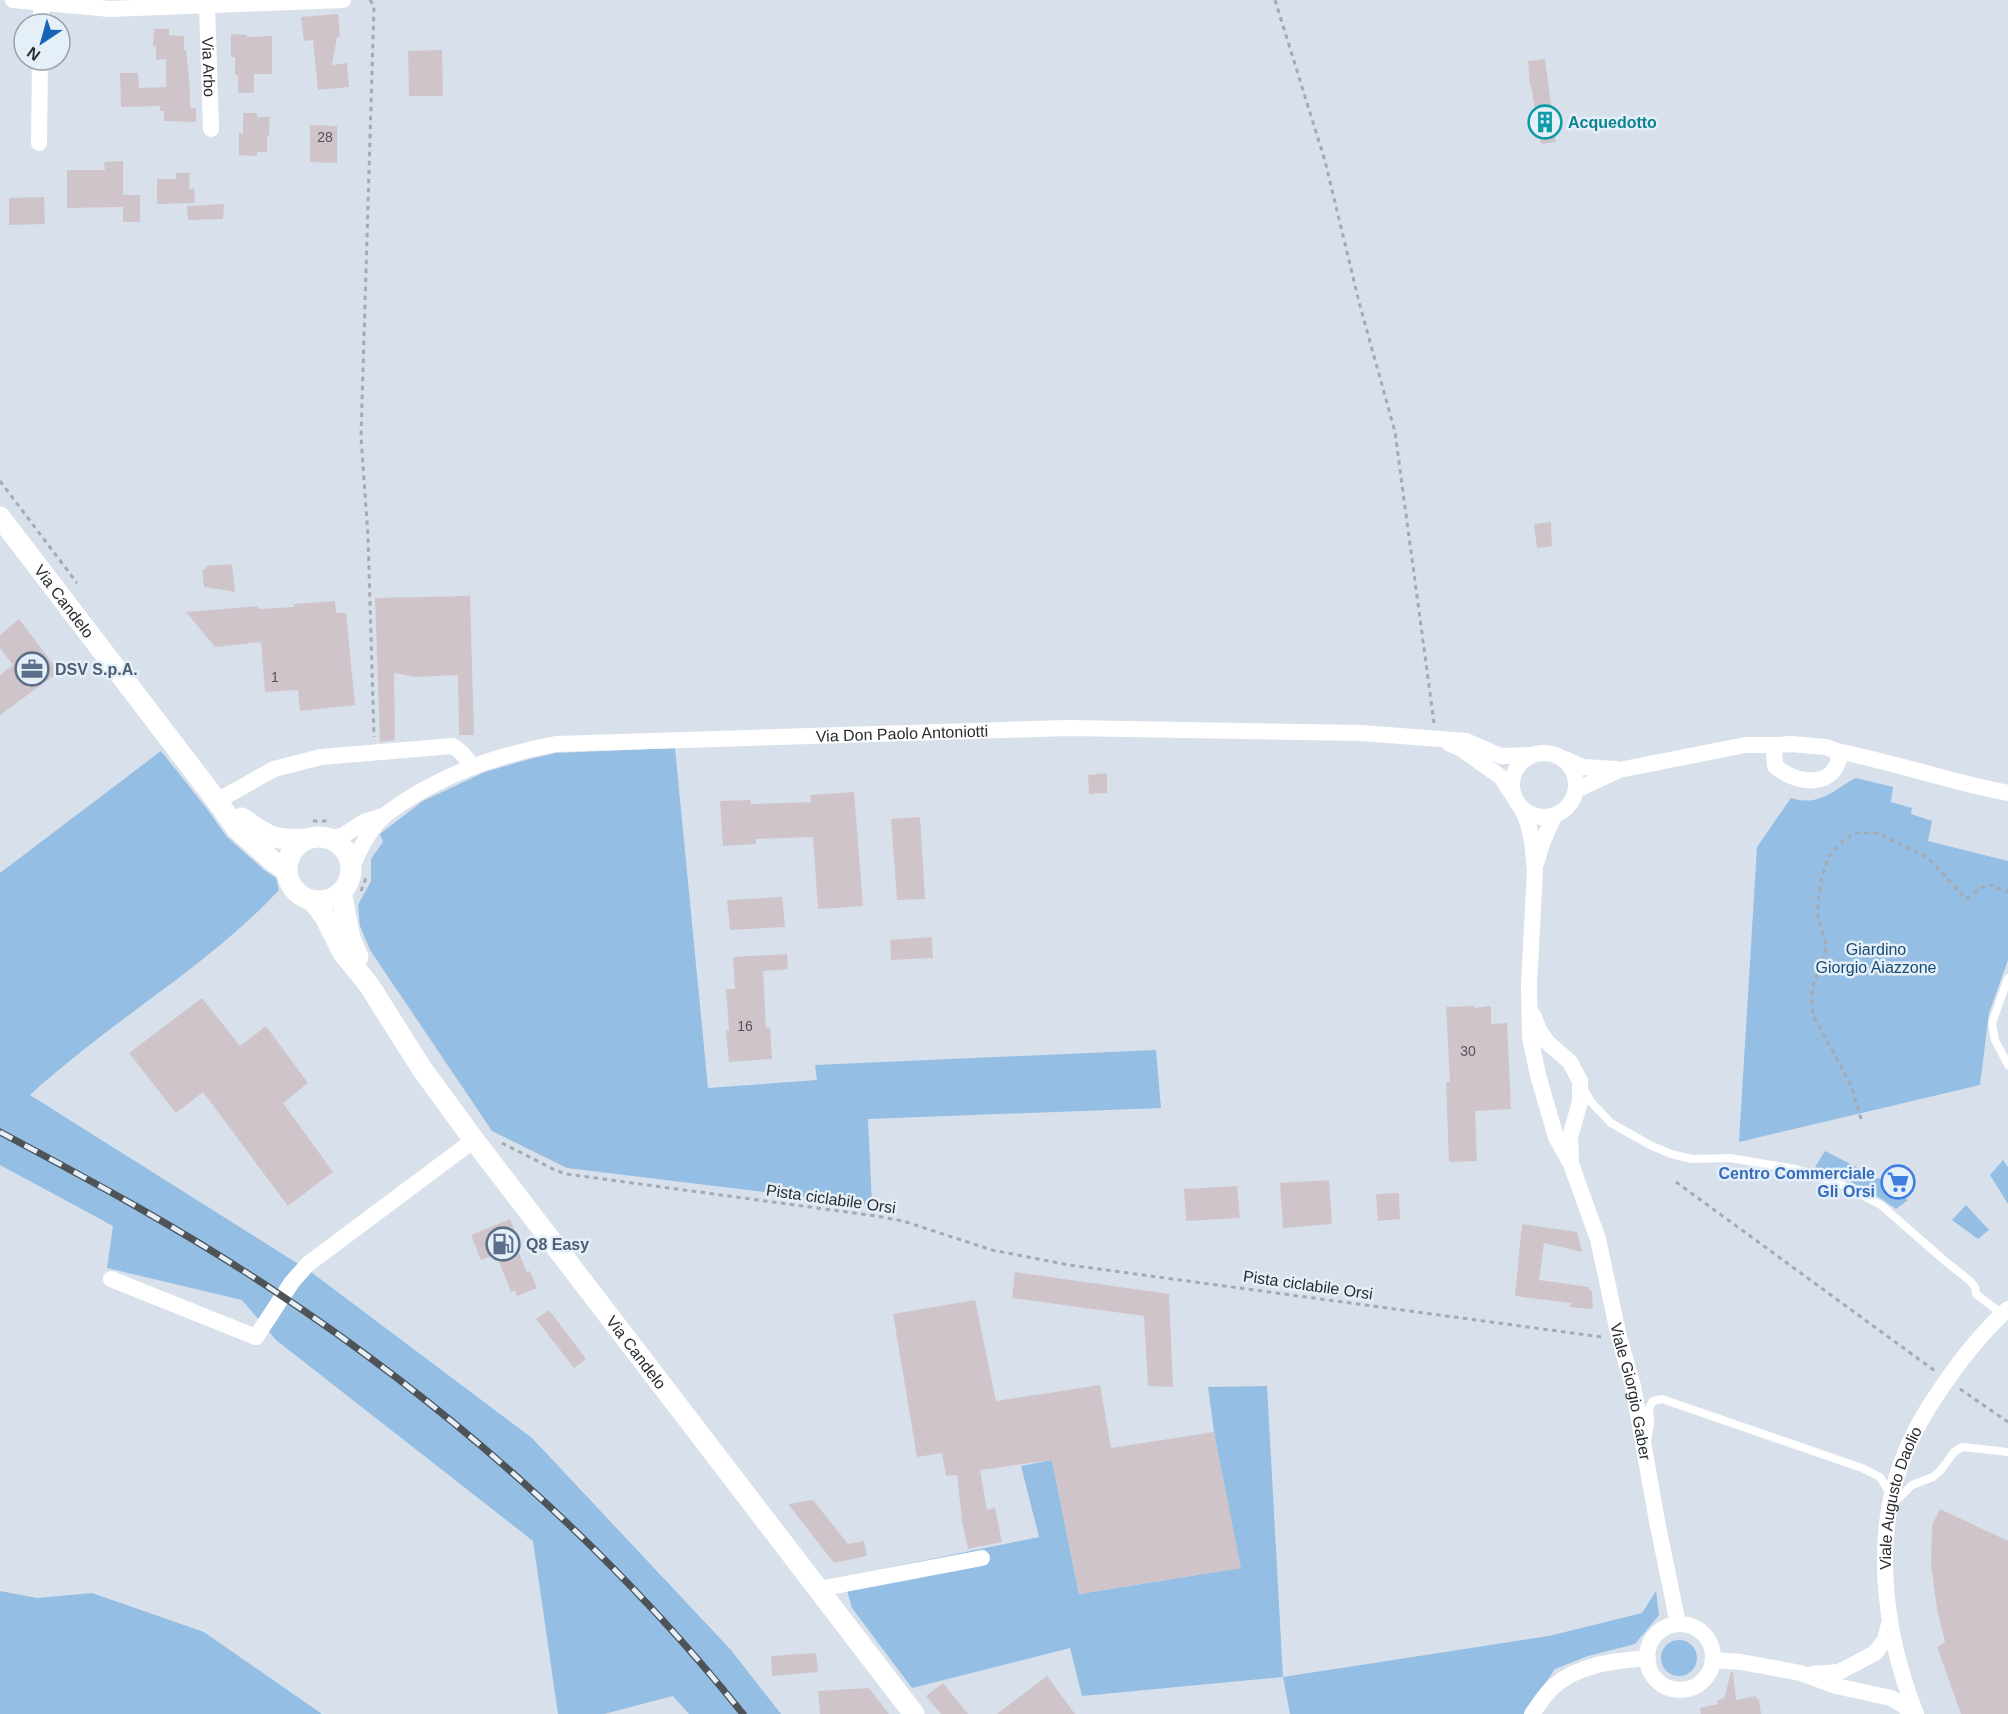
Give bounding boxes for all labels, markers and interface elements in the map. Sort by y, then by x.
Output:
north arrow [12,12,72,72]
street label: Via Arbo [200,37,218,97]
text: N [24,43,43,64]
building icon: Acquedotto [1527,104,1563,140]
place label: Acquedotto [1568,114,1657,131]
house number: 28 [317,129,333,145]
street label: Via Candelo [31,562,98,641]
office icon: DSV S.p.A. [14,651,50,687]
place label: DSV S.p.A. [55,661,138,678]
house number: 1 [271,669,279,685]
street label: Via Don Paolo Antoniotti [816,722,988,744]
park label: Giardino Giorgio Aiazzone [1816,941,1937,976]
house number: 16 [737,1018,753,1034]
house number: 30 [1460,1043,1476,1059]
supermarket icon: Centro Commerciale Gli Orsi [1880,1164,1916,1200]
place label: Centro Commerciale Gli Orsi [1719,1165,1875,1200]
street label: Pista ciclabile Orsi [765,1181,897,1217]
fuel station icon: Q8 Easy [485,1226,521,1262]
place label: Q8 Easy [526,1236,589,1253]
street label: Pista ciclabile Orsi [1242,1267,1374,1303]
street label: Via Candelo [603,1312,670,1392]
street label: Viale Giorgio Gaber [1608,1321,1655,1462]
street label: Viale Augusto Daolio [1876,1423,1925,1570]

